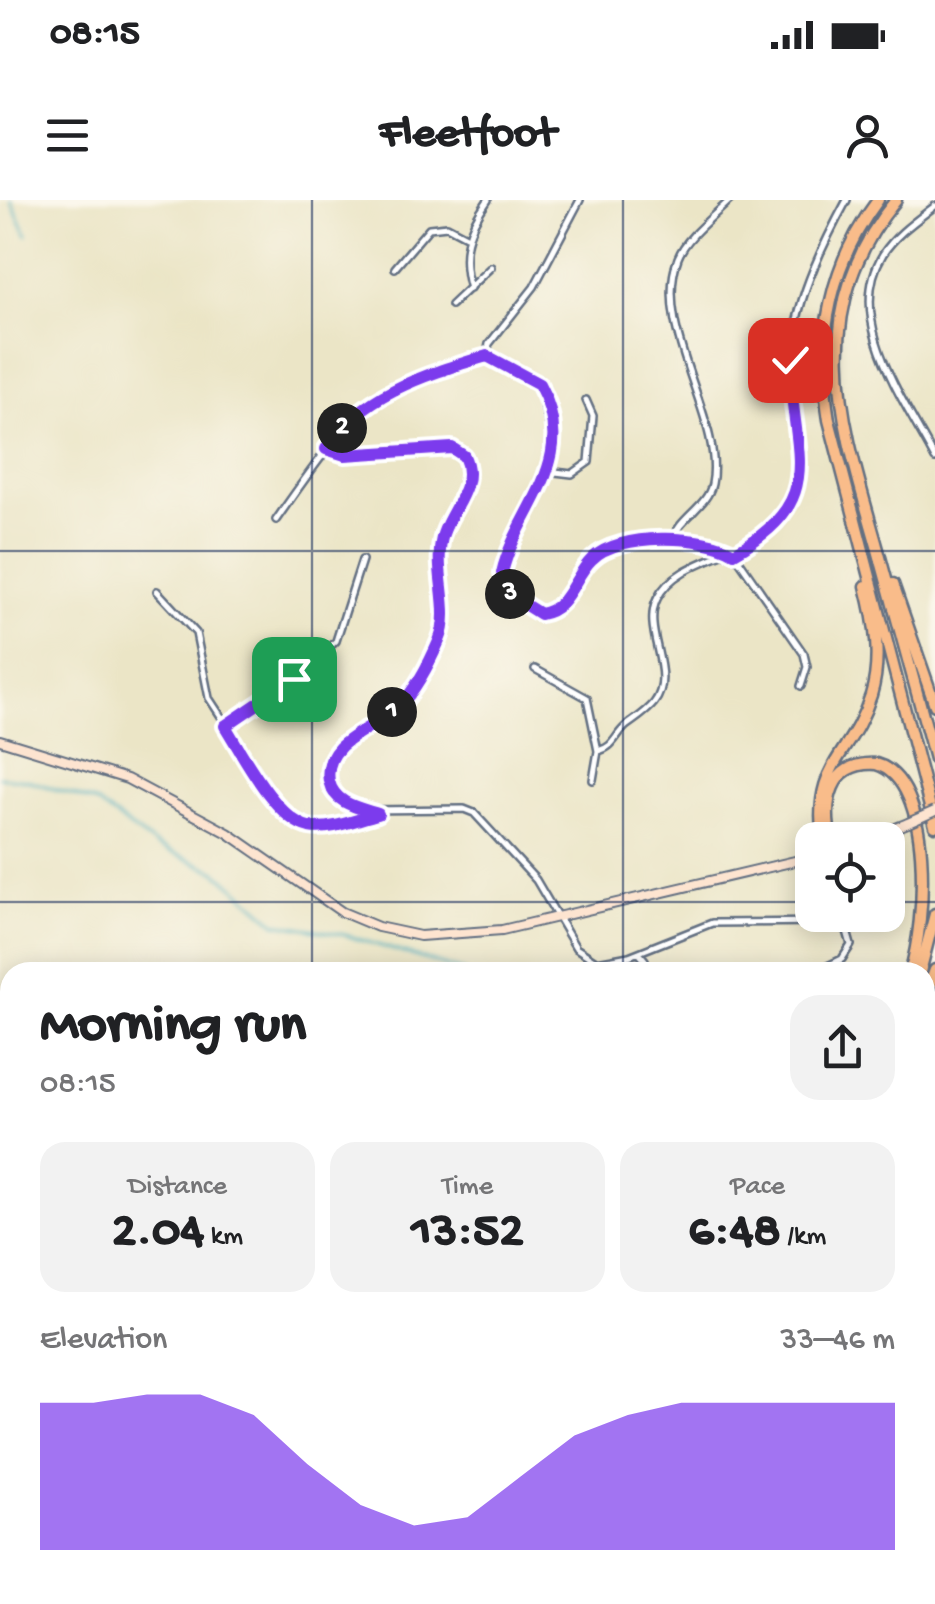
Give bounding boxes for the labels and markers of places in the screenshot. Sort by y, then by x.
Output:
pin [748,318,833,403]
pin: 2 [317,403,367,453]
pin: 3 [485,569,535,619]
pin [252,637,337,722]
pin: 1 [367,687,417,737]

